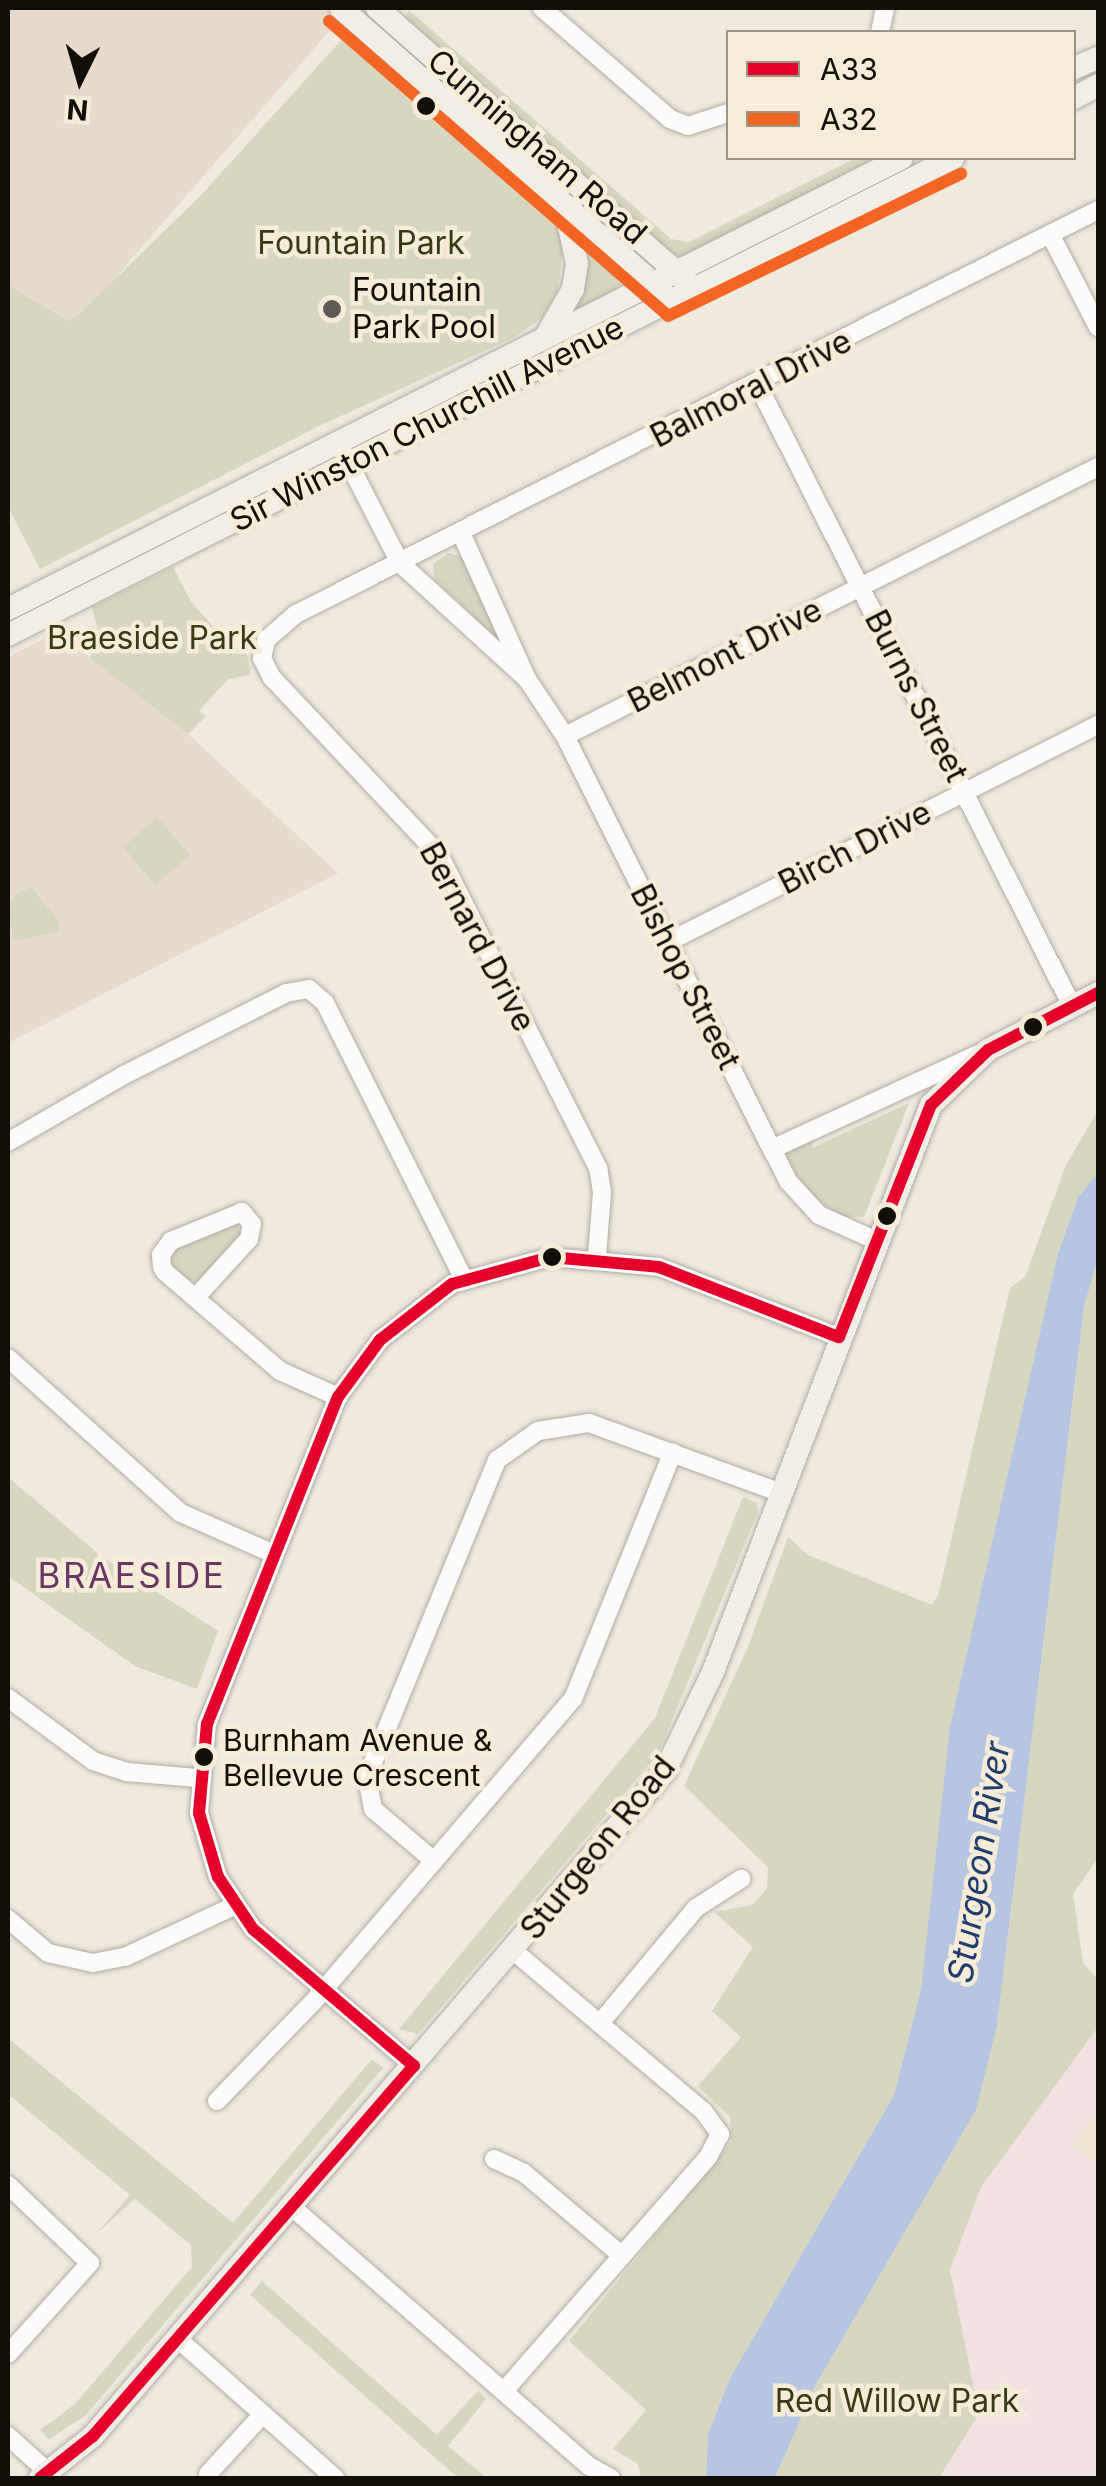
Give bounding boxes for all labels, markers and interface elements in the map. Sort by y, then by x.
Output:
north arrow [30,30,130,130]
legend [726,30,1076,160]
street label: Cunningham Road [420,41,654,253]
text: A33 [820,51,878,87]
text: N [65,92,89,128]
unlabelled marker [416,96,436,116]
text: A32 [820,101,878,137]
park label: Fountain Park [257,224,465,262]
place label: Fountain Park Pool [352,272,496,347]
marker: Fountain Park Pool [321,298,343,320]
street label: Sir Winston Churchill Avenue [224,308,630,540]
street label: Balmoral Drive [644,322,858,456]
street label: Belmont Drive [622,591,828,721]
street label: Burns Street [856,604,976,788]
park label: Braeside Park [47,619,257,657]
street label: Birch Drive [772,793,938,903]
street label: Bernard Drive [411,836,543,1038]
street label: Bishop Street [622,878,748,1076]
unlabelled marker [1023,1017,1043,1037]
unlabelled marker [877,1206,897,1226]
unlabelled marker [542,1247,562,1267]
district label: BRAESIDE [38,1554,226,1596]
place label: Burnham Avenue & Bellevue Crescent [223,1722,492,1792]
water label: Sturgeon River [938,1738,1018,1986]
marker: Burnham Avenue & Bellevue Crescent [194,1747,214,1767]
street label: Sturgeon Road [513,1749,683,1947]
park label: Red Willow Park [775,2382,1019,2420]

